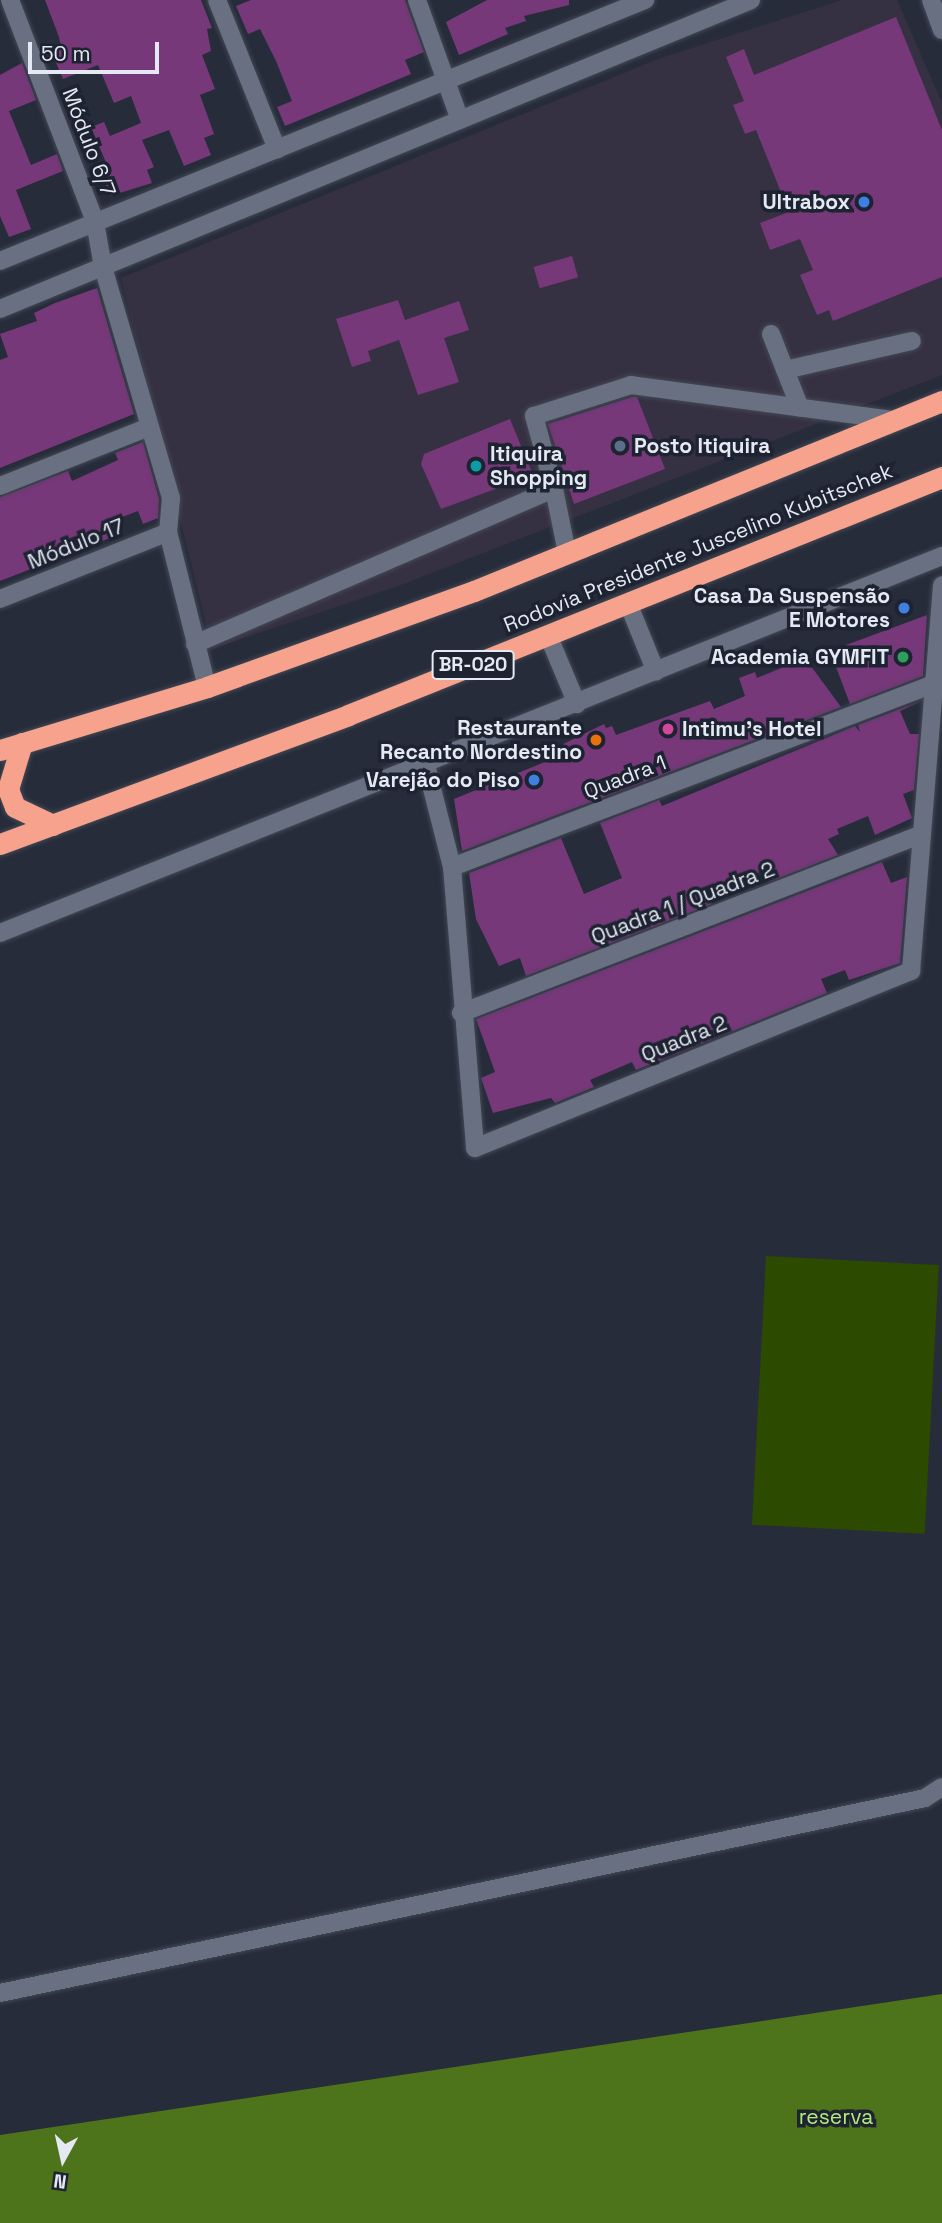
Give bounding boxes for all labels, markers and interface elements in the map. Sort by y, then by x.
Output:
scale bar [32,28,163,72]
text: 50 m [41,40,91,67]
street label: Módulo 6/7 [57,85,121,199]
place label: Ultrabox [763,189,850,215]
marker: Ultrabox [856,194,872,210]
place label: Posto Itiquira [634,433,770,459]
marker: Posto Itiquira [612,438,628,454]
place label: Itiquira Shopping [490,441,587,491]
marker: Itiquira Shopping [468,458,484,474]
street label: Rodovia Presidente Juscelino Kubitschek [500,458,896,638]
street label: Módulo 17 [24,513,128,575]
place label: Casa Da Suspensão E Motores [694,583,890,633]
marker: Casa Da Suspensão E Motores [896,600,912,616]
place label: Academia GYMFIT [711,644,889,670]
marker: Academia GYMFIT [895,649,911,665]
road number: BR-020 [431,650,515,680]
place label: Restaurante Recanto Nordestino [380,715,582,765]
place label: Intimu's Hotel [682,716,822,742]
marker: Intimu's Hotel [660,721,676,737]
marker: Restaurante Recanto Nordestino [588,732,604,748]
street label: Quadra 1 [580,750,670,804]
place label: Varejão do Piso [366,767,520,793]
marker: Varejão do Piso [526,772,542,788]
street label: Quadra 1 / Quadra 2 [588,856,778,950]
street label: Quadra 2 [638,1010,730,1068]
park label: reserva [799,2104,873,2130]
north arrow [28,2125,98,2195]
text: N [52,2168,68,2195]

